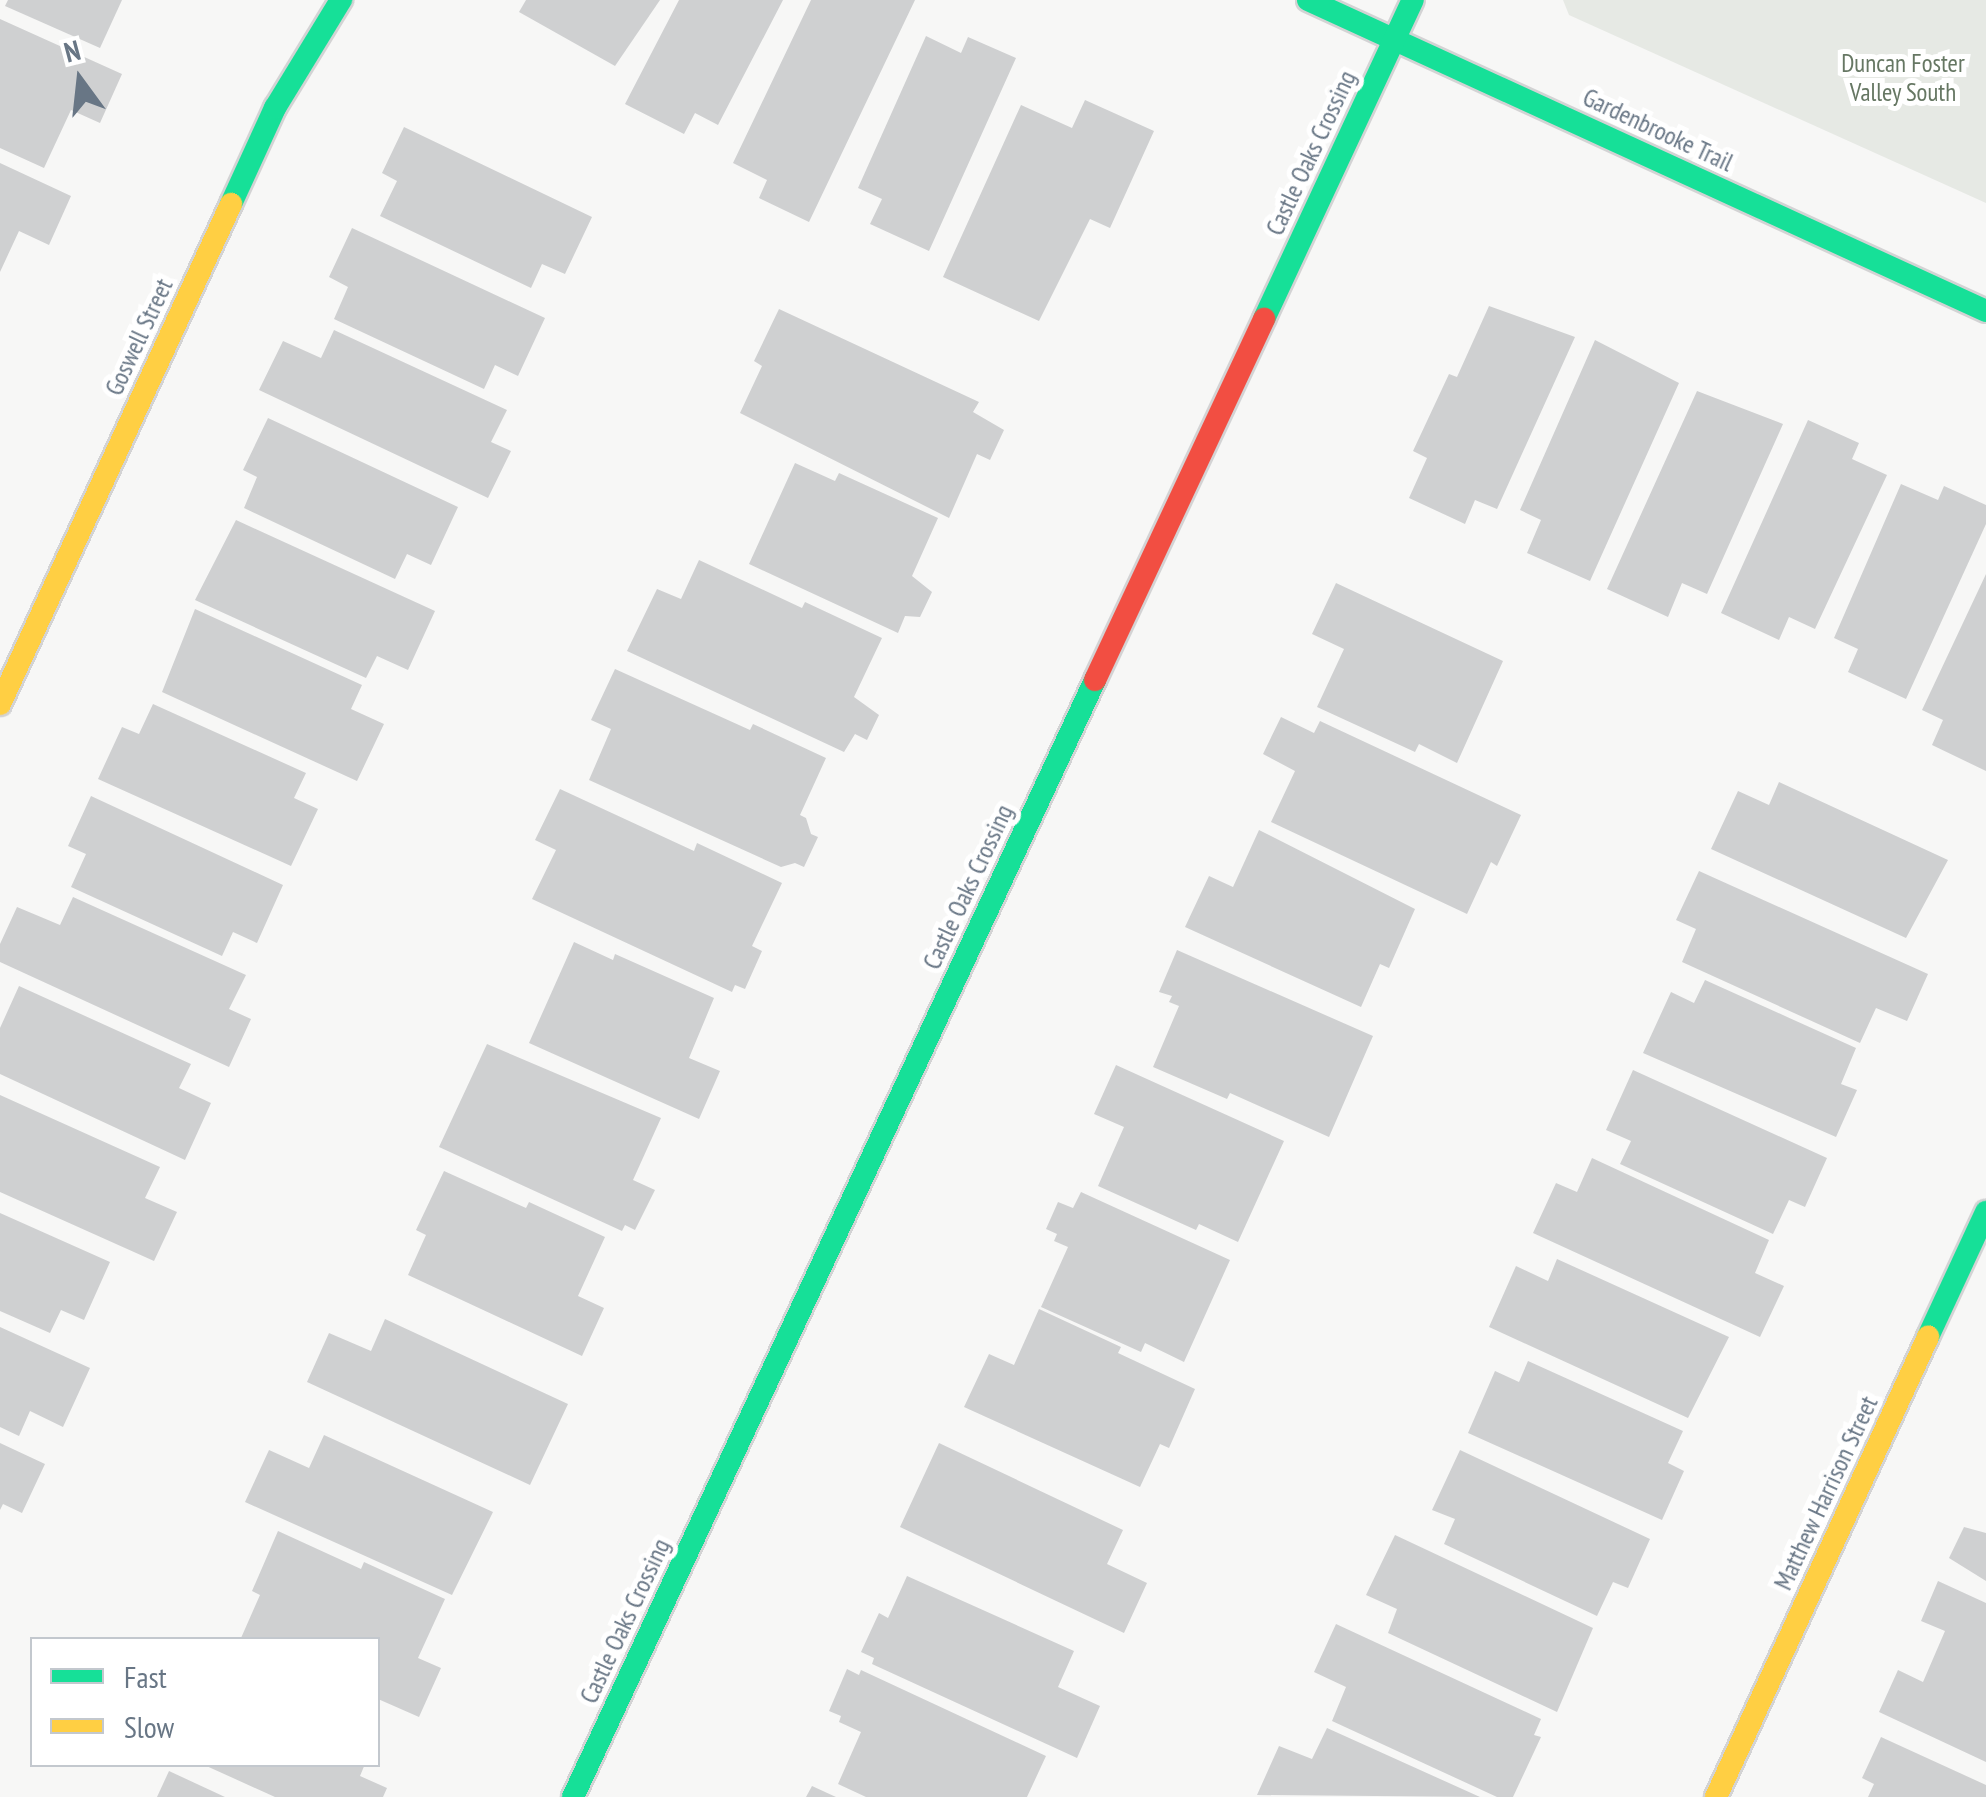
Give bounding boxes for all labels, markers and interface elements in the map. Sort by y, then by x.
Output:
north arrow [30,30,130,130]
text: N [60,31,84,70]
park label: Duncan Foster Valley South [1841,49,1965,108]
street label: Castle Oaks Crossing [1260,66,1362,240]
street label: Gardenbrooke Trail [1578,82,1738,178]
street label: Goswell Street [99,274,179,400]
street label: Castle Oaks Crossing [917,800,1019,974]
street label: Matthew Harrison Street [1768,1391,1884,1595]
street label: Castle Oaks Crossing [574,1534,676,1708]
legend [30,1637,380,1767]
text: Fast [124,1657,167,1696]
text: Slow [124,1707,174,1746]

